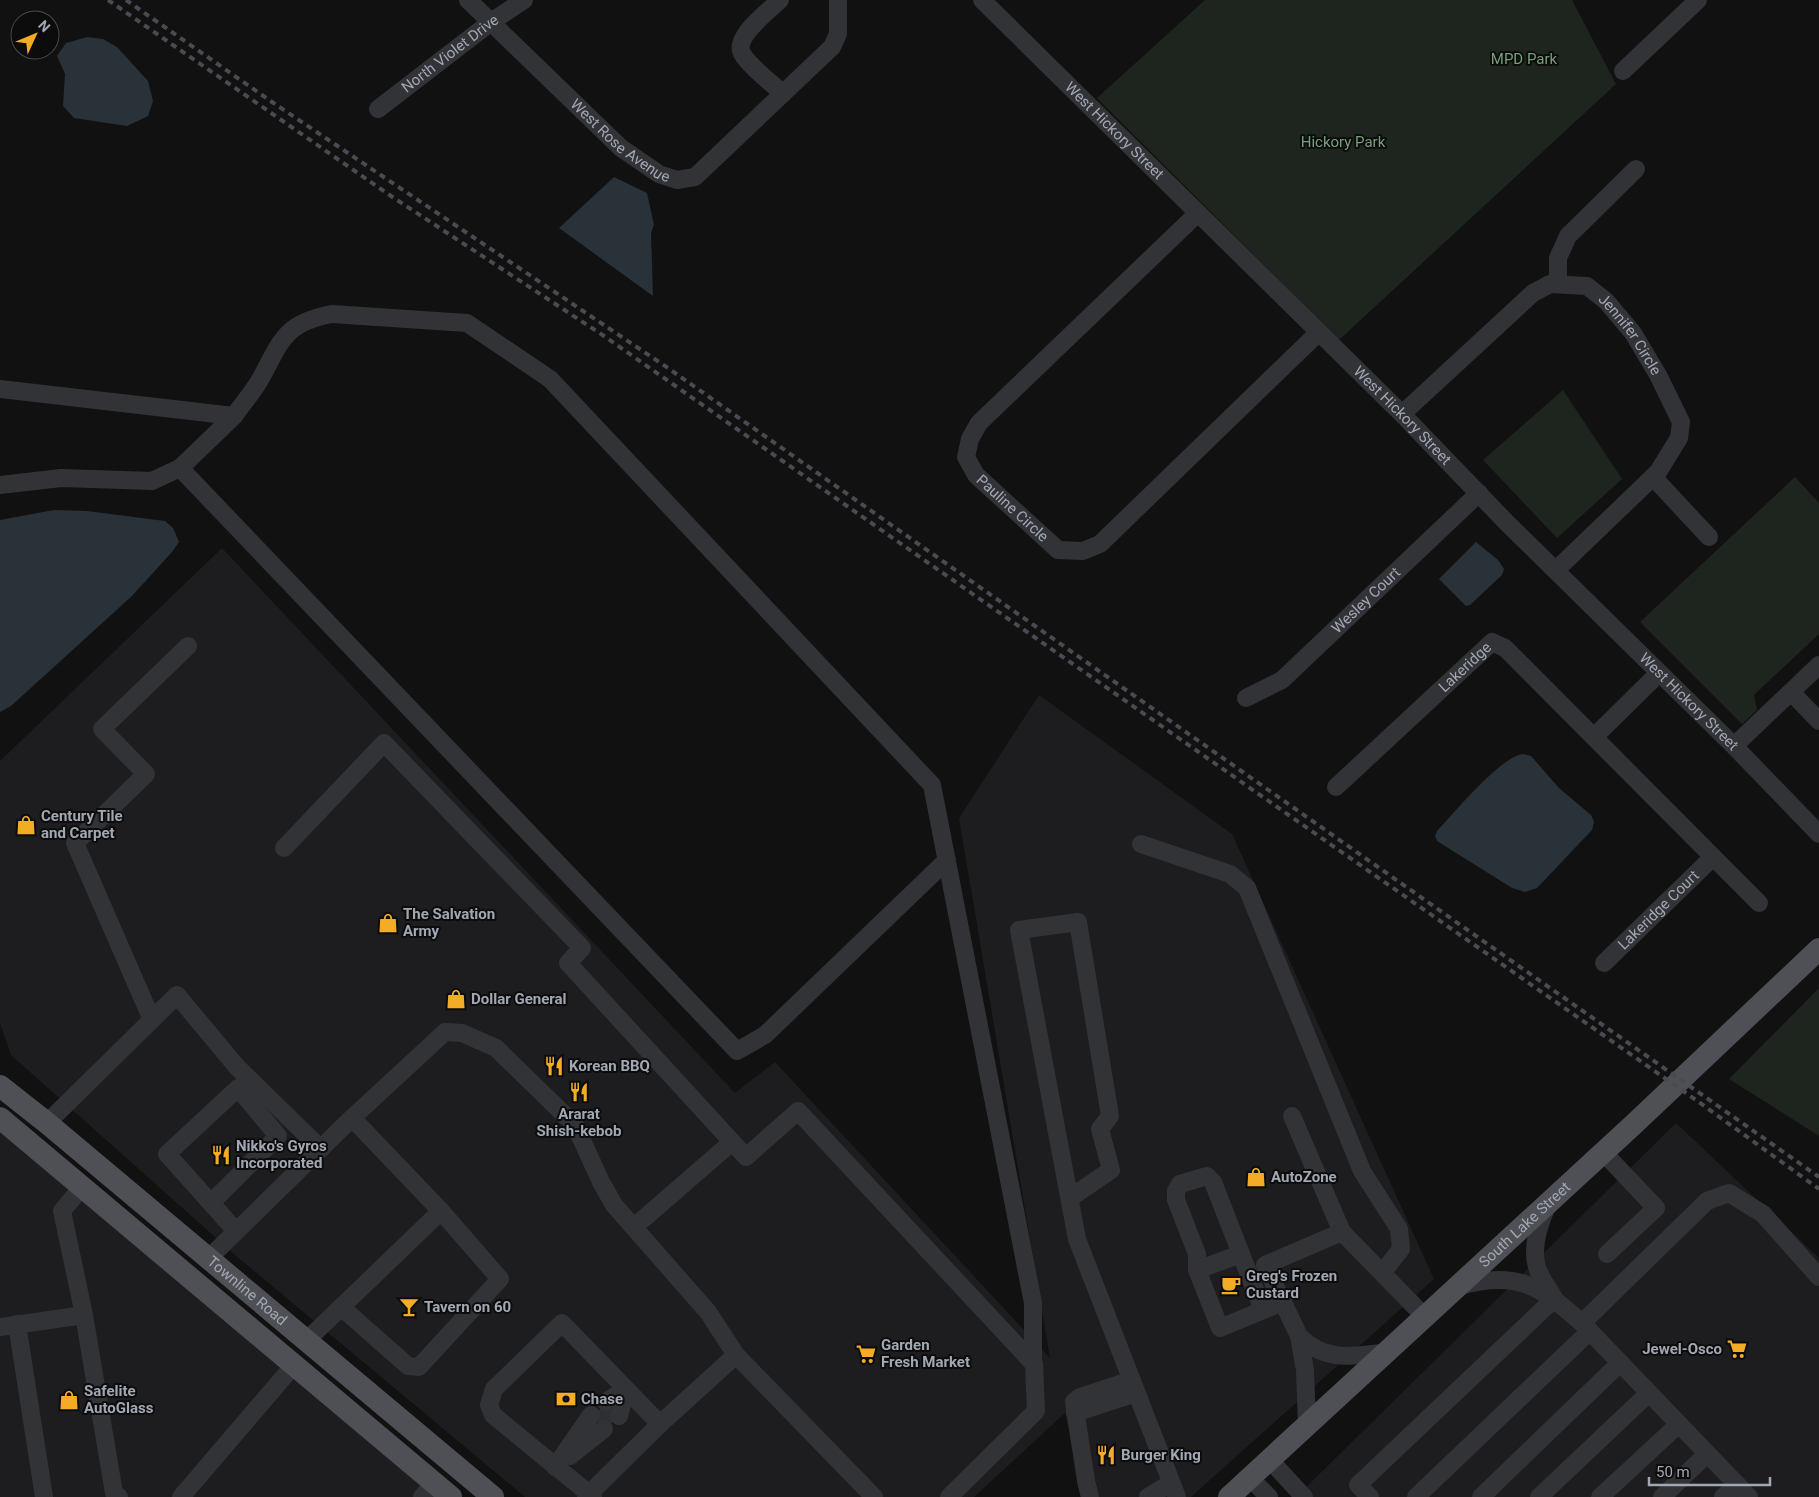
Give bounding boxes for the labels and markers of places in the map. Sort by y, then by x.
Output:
place label: Century Tile and Carpet [41,807,123,842]
shop icon: Century Tile and Carpet [15,814,37,836]
place label: The Salvation Army [403,905,495,940]
shop icon: The Salvation Army [377,912,399,934]
shop icon: Dollar General [445,988,467,1010]
place label: Dollar General [471,990,567,1008]
restaurant icon: Korean BBQ [543,1055,565,1077]
place label: Korean BBQ [569,1057,650,1075]
restaurant icon: Ararat Shish-kebob [568,1081,590,1103]
place label: Ararat Shish-kebob [537,1105,621,1140]
place label: Nikko's Gyros Incorporated [236,1137,327,1172]
restaurant icon: Nikko's Gyros Incorporated [210,1144,232,1166]
shop icon: AutoZone [1245,1166,1267,1188]
place label: AutoZone [1271,1168,1337,1186]
place label: Greg's Frozen Custard [1246,1267,1337,1302]
cafe icon: Greg's Frozen Custard [1220,1274,1242,1296]
bar icon: Tavern on 60 [398,1296,420,1318]
place label: Tavern on 60 [424,1298,511,1316]
place label: Garden Fresh Market [881,1336,970,1371]
supermarket icon: Jewel-Osco [1726,1338,1748,1360]
place label: Jewel-Osco [1642,1340,1722,1358]
supermarket icon: Garden Fresh Market [855,1343,877,1365]
place label: Safelite AutoGlass [84,1382,154,1417]
bank icon: Chase [555,1388,577,1410]
shop icon: Safelite AutoGlass [58,1389,80,1411]
place label: Chase [581,1390,623,1408]
restaurant icon: Burger King [1095,1444,1117,1466]
place label: Burger King [1121,1446,1201,1464]

